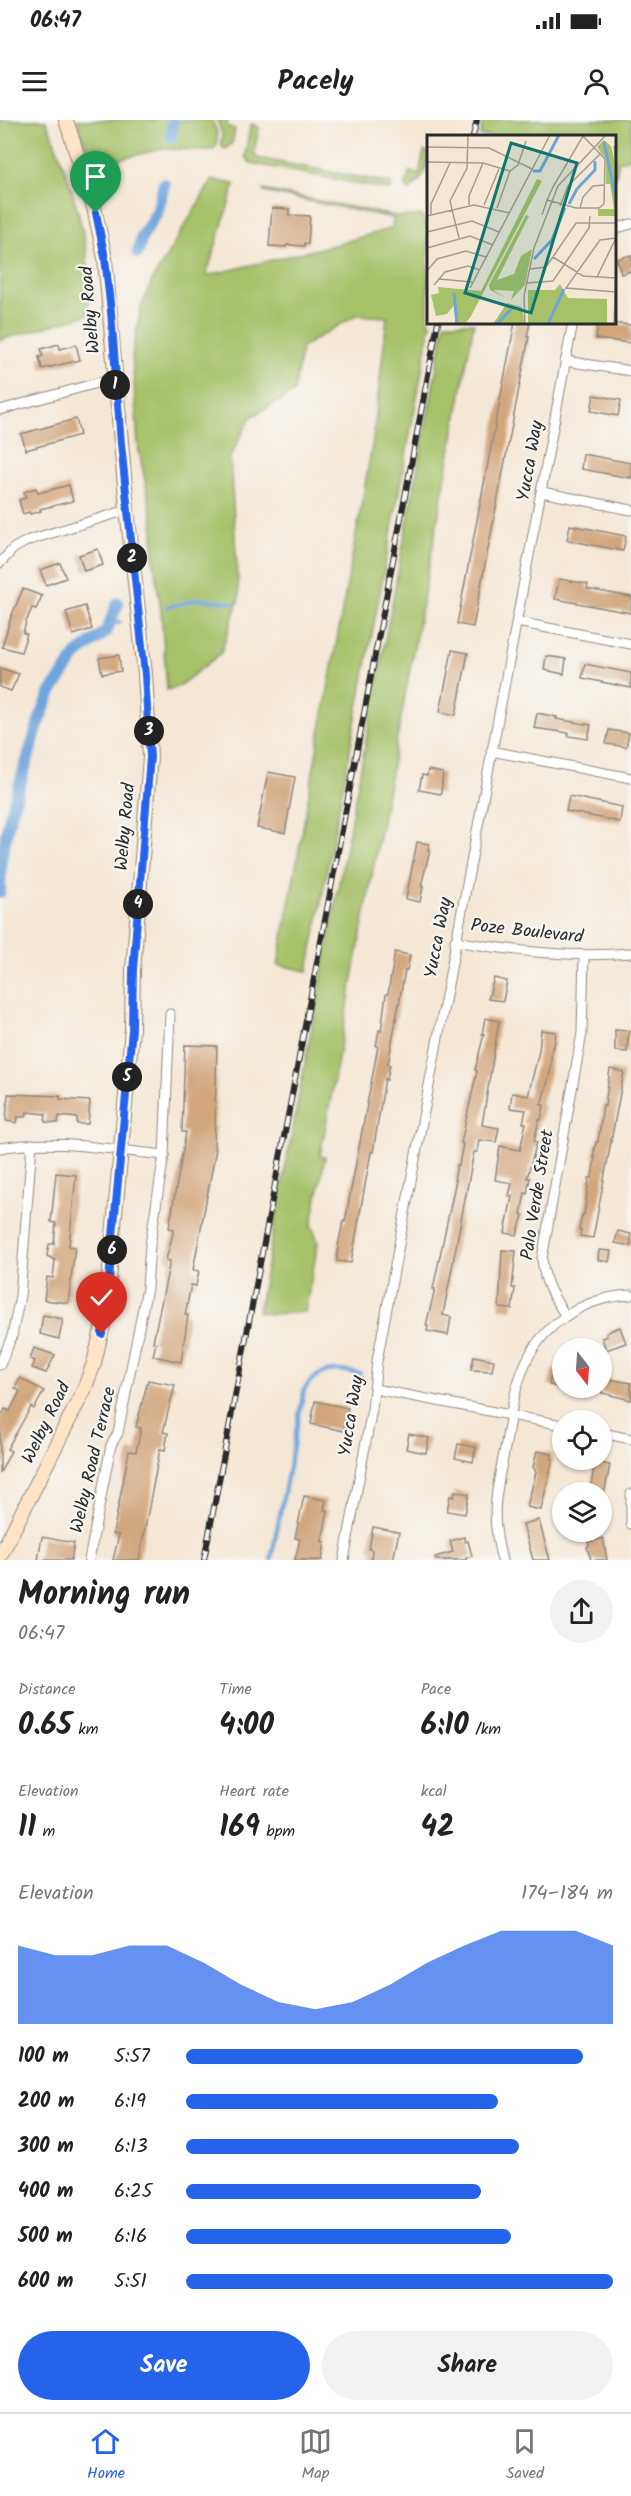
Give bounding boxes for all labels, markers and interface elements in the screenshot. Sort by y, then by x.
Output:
text: 06:47 [30,4,81,39]
text: Pacely [277,60,354,103]
icon: menu [18,65,51,98]
icon: person [580,65,613,98]
inset map [427,135,616,324]
pin [70,151,121,213]
icon: arrive [79,160,112,193]
street label: Welby Road [73,264,109,355]
pin: 1 [100,370,130,400]
text: 1 [113,372,117,397]
street label: Yucca Way [510,418,552,504]
pin: 2 [117,543,147,573]
text: 2 [127,545,137,570]
pin: 3 [134,716,164,746]
text: 3 [145,718,153,743]
street label: Welby Road [108,781,144,872]
pin: 4 [123,889,153,919]
text: 4 [134,891,142,916]
street label: Yucca Way [417,895,461,981]
street label: Poze Boulevard [469,912,586,952]
pin: 5 [112,1062,142,1092]
text: 5 [123,1064,131,1089]
street label: Palo Verde Street [513,1127,563,1262]
pin: 6 [97,1235,127,1265]
text: 6 [108,1237,116,1262]
pin [76,1272,127,1334]
icon: check [85,1281,118,1314]
north arrow [552,1338,612,1398]
map controls [552,1338,612,1542]
street label: Yucca Way [331,1373,373,1459]
street label: Welby Road [15,1376,80,1469]
street label: Welby Road Terrace [63,1384,125,1536]
button: locate [552,1410,612,1470]
button: layers [552,1482,612,1542]
text: Morning run [18,1569,190,1622]
button: share [550,1580,613,1643]
text: 06:47 [18,1618,64,1650]
text: Distance [18,1677,76,1702]
text: Time [219,1677,252,1702]
text: Pace [421,1677,451,1702]
text: 0.65 [18,1702,72,1750]
text: 4:00 [219,1702,274,1750]
text: 6:10 [421,1702,469,1750]
text: km [72,1717,99,1742]
text: /km [469,1717,501,1742]
text: Elevation [18,1779,79,1804]
text: Heart rate [219,1779,289,1804]
text: kcal [421,1779,447,1804]
text: 11 [18,1804,36,1852]
text: 169 [219,1804,260,1852]
text: 42 [421,1804,455,1852]
text: m [36,1819,55,1844]
text: bpm [260,1819,295,1844]
text: Elevation [18,1878,94,1910]
text: 174–184 m [521,1878,613,1910]
text: 100 m [18,2041,69,2073]
text: 5:57 [114,2041,150,2073]
text: 200 m [18,2086,74,2118]
text: 6:19 [114,2086,146,2118]
text: 300 m [18,2131,74,2163]
text: 6:13 [114,2131,148,2163]
text: 400 m [18,2176,74,2208]
text: 6:25 [114,2176,152,2208]
text: 500 m [18,2221,73,2253]
text: 6:16 [114,2221,147,2253]
text: 600 m [18,2266,73,2298]
text: 5:51 [114,2266,147,2298]
button: Save [18,2331,310,2400]
button: Share [322,2331,613,2400]
tab: Home [87,2425,125,2486]
tab: Map [299,2425,332,2486]
tab: Saved [506,2425,544,2486]

